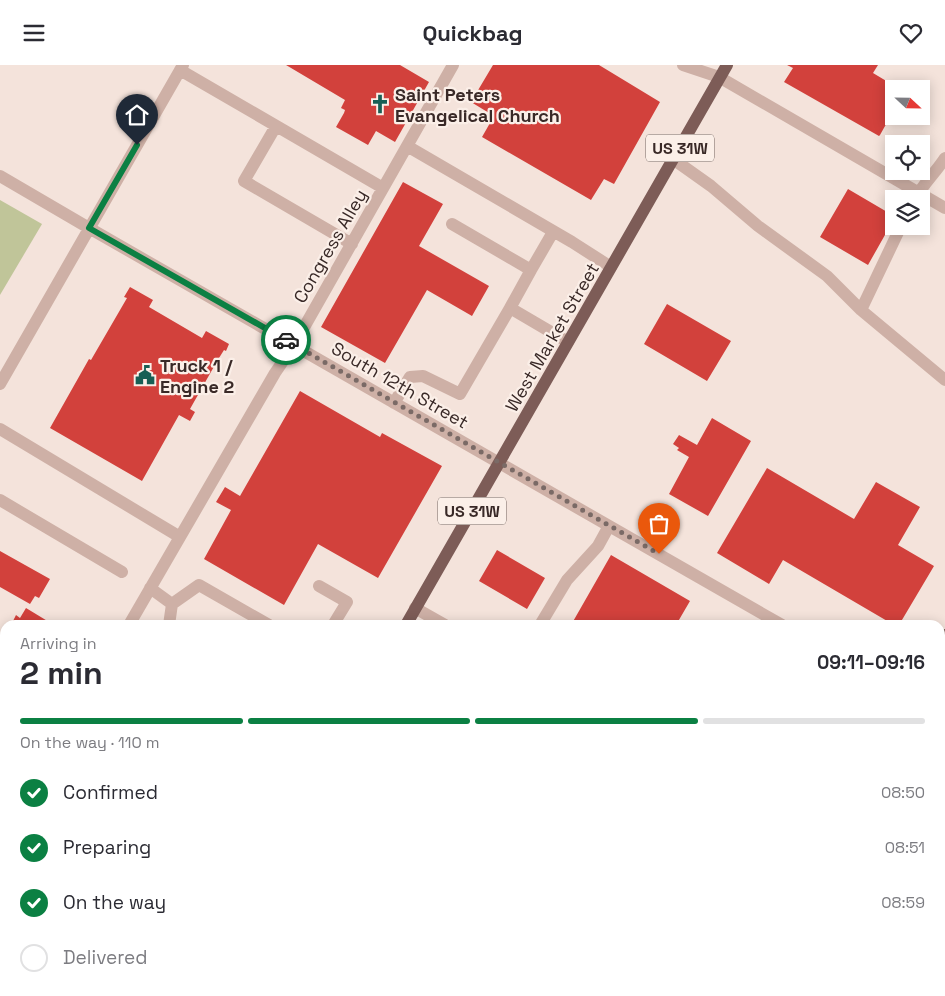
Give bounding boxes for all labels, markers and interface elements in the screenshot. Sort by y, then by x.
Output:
icon: menu [20,19,48,47]
text: Quickbag [422,19,523,47]
icon: heart [897,19,925,47]
north arrow [885,80,930,125]
map controls [885,80,930,235]
place label: Saint Peters Evangelical Church [395,83,560,127]
church icon: Saint Peters Evangelical Church [369,93,391,115]
pin [116,94,158,145]
icon: home [123,101,151,129]
road number: US 31W [646,135,714,161]
button: locate [885,135,930,180]
street label: Congress Alley [288,185,372,307]
button: layers [885,190,930,235]
street label: West Market Street [500,258,604,416]
courier [261,315,311,365]
icon: car [272,326,300,354]
street label: South 12th Street [327,336,473,434]
place label: Truck 1 / Engine 2 [160,354,234,398]
public building icon: Truck 1 / Engine 2 [134,364,156,386]
road number: US 31W [438,497,506,525]
pin [638,503,680,554]
icon: bag [645,510,673,538]
text: Arriving in [20,633,97,654]
text: 09:11–09:16 [817,650,925,675]
text: 2 min [20,653,103,693]
text: On the way · 110 m [20,732,160,753]
icon: check [20,779,48,807]
text: Confirmed [63,780,158,805]
text: 08:50 [881,782,925,803]
icon: check [20,834,48,862]
text: Preparing [63,835,151,860]
text: 08:51 [885,837,925,858]
icon: check [20,889,48,917]
text: On the way [63,890,166,915]
text: 08:59 [881,892,925,913]
text: Delivered [63,945,148,970]

